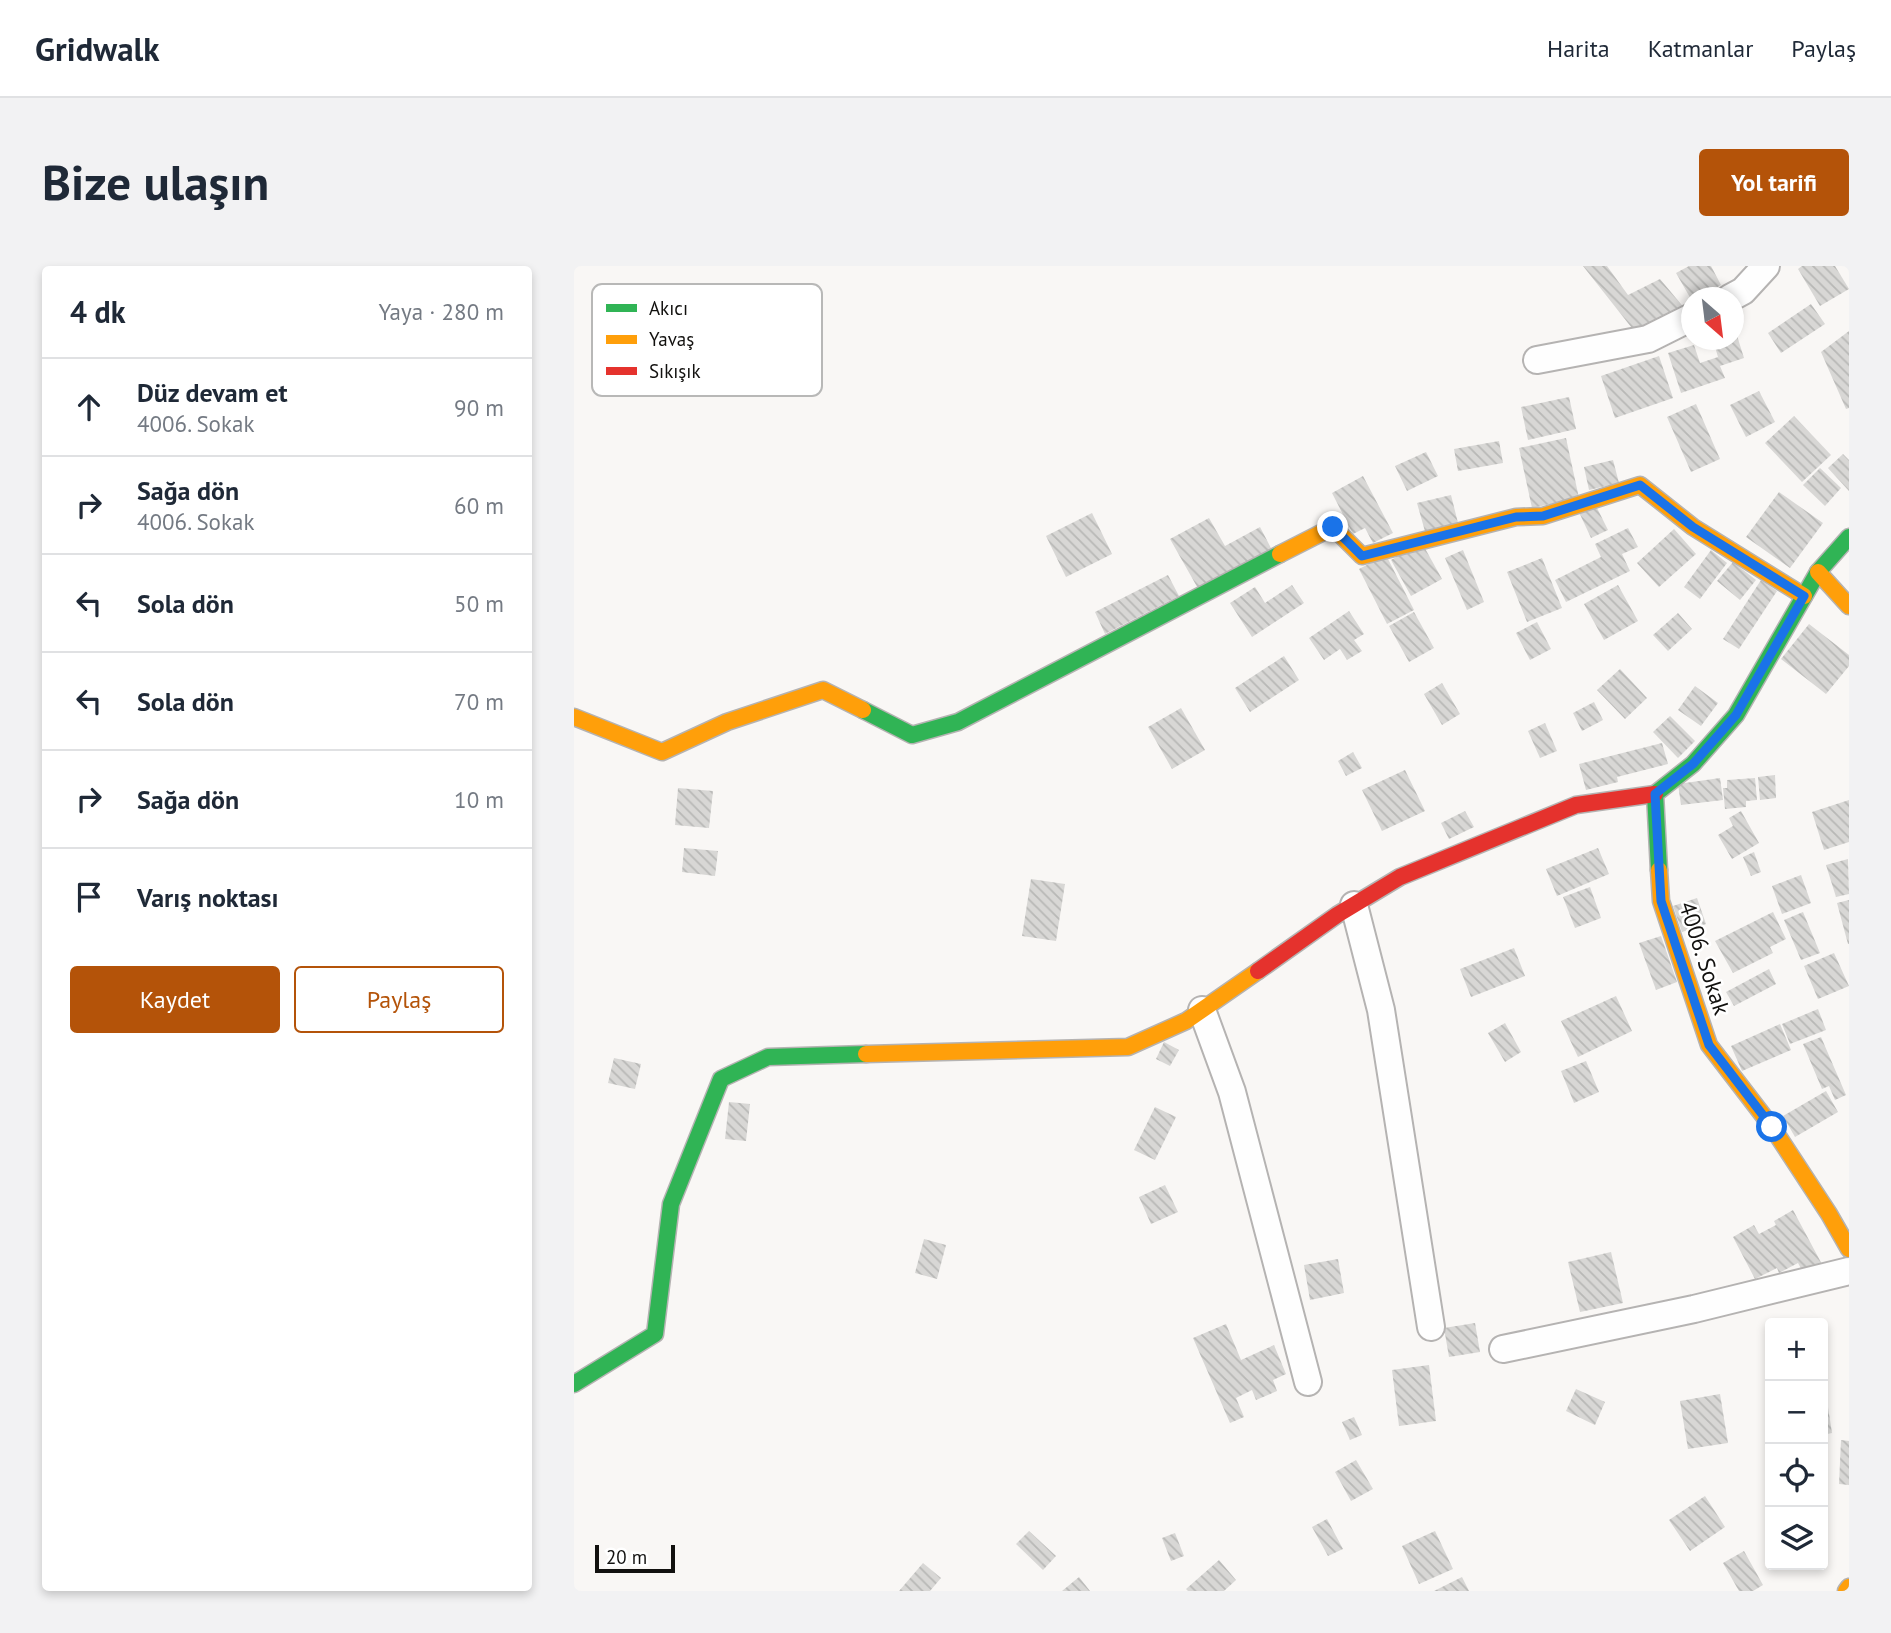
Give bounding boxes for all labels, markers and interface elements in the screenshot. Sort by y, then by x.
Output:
text: Gridwalk [35,27,159,70]
text: Harita [1547,33,1610,64]
text: Katmanlar [1648,33,1753,64]
text: Paylaş [1791,33,1856,64]
button: Yol tarifi [1699,149,1849,216]
text: Bize ulaşın [42,150,269,214]
legend [592,284,822,396]
north arrow [1681,287,1744,350]
text: 4 dk [70,292,126,331]
text: Akıcı [649,296,688,320]
text: Yaya · 280 m [378,297,504,326]
text: Yavaş [649,327,694,351]
text: Sıkışık [649,359,701,383]
text: Düz devam et [137,376,287,409]
icon: ahead [70,388,108,426]
text: 90 m [454,393,504,422]
text: 4006. Sokak [137,409,254,438]
text: Sağa dön [137,474,239,507]
icon: right [70,486,108,524]
text: 60 m [454,491,504,520]
text: 4006. Sokak [137,507,254,536]
route end [1317,511,1348,542]
icon: left [70,584,108,622]
text: Sola dön [137,587,234,620]
text: 50 m [454,589,504,618]
icon: left [70,682,108,720]
text: Sola dön [137,685,234,718]
text: 70 m [454,687,504,716]
icon: right [70,780,108,818]
text: Sağa dön [137,783,239,816]
text: 10 m [454,785,504,814]
icon: arrive [70,878,108,916]
text: Varış noktası [137,881,279,914]
street label: 4006. Sokak [1673,898,1737,1018]
button: Kaydet [70,966,280,1033]
button: Paylaş [294,966,504,1033]
route start [1756,1111,1787,1142]
map controls [1765,1318,1828,1570]
button: + [1765,1318,1828,1381]
button: − [1765,1381,1828,1444]
button: locate [1765,1444,1828,1507]
button: layers [1765,1507,1828,1570]
scale bar [595,1542,676,1574]
text: 20 m [606,1545,647,1569]

